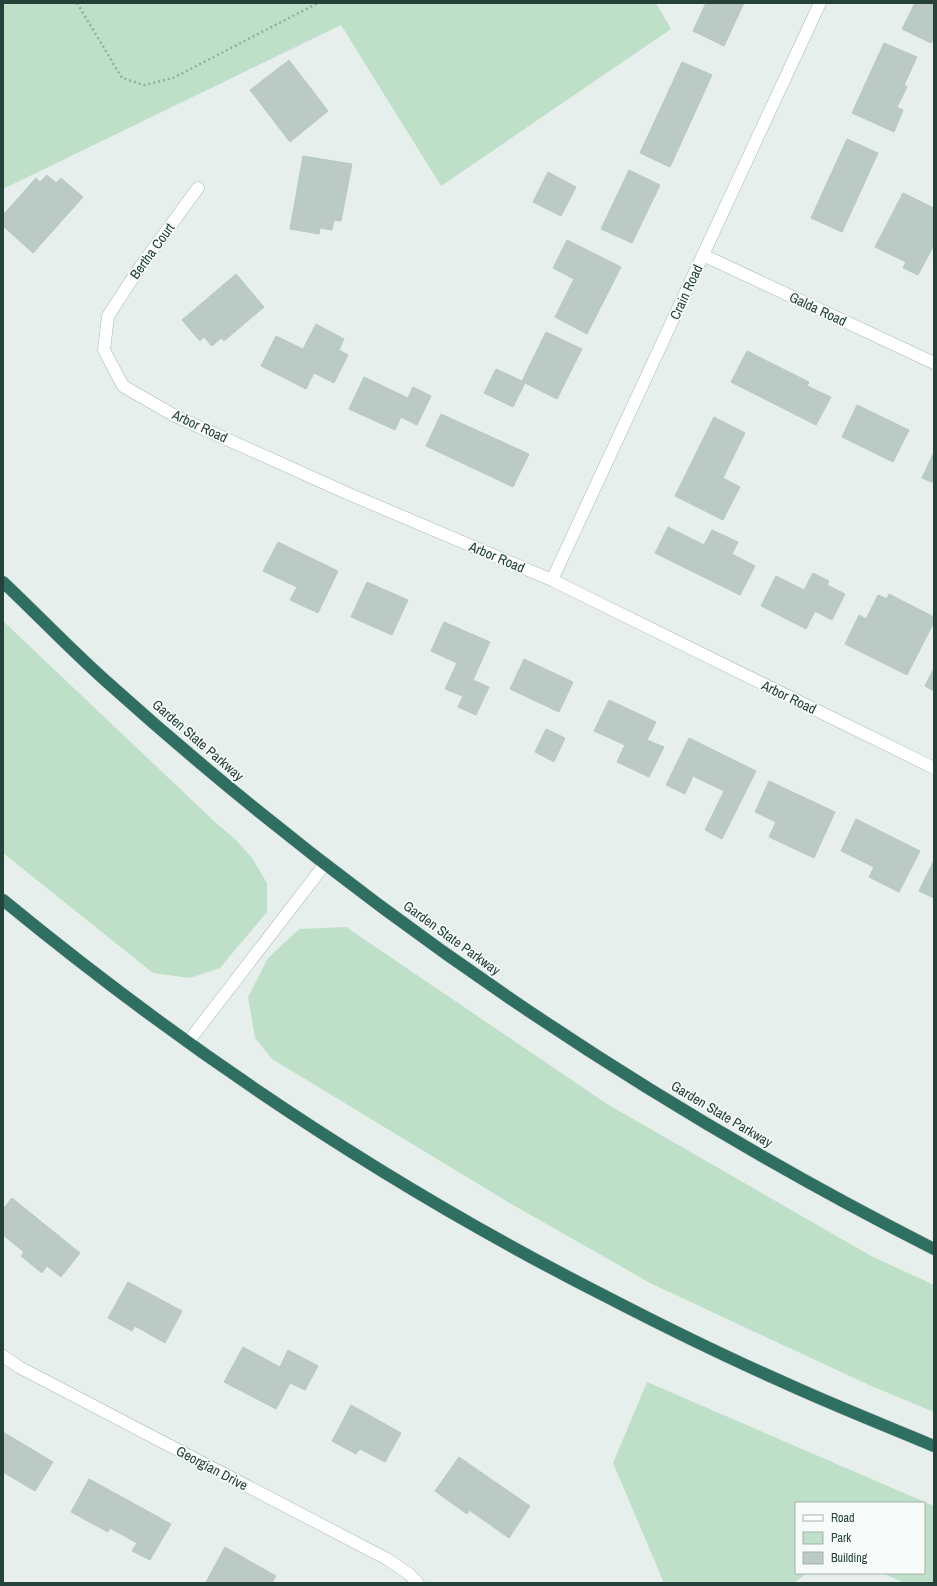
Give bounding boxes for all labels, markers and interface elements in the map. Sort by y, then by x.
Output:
street label: Bertha Court [126,219,178,283]
street label: Crain Road [665,262,707,322]
street label: Galda Road [786,288,850,330]
street label: Arbor Road [169,405,230,447]
street label: Arbor Road [466,537,528,577]
street label: Arbor Road [758,676,819,718]
street label: Garden State Parkway [149,695,248,785]
street label: Garden State Parkway [400,897,504,979]
street label: Garden State Parkway [668,1077,776,1152]
street label: Georgian Drive [173,1442,251,1494]
legend [795,1502,925,1574]
text: Road [831,1510,855,1526]
text: Park [831,1530,851,1546]
text: Building [831,1550,868,1566]

